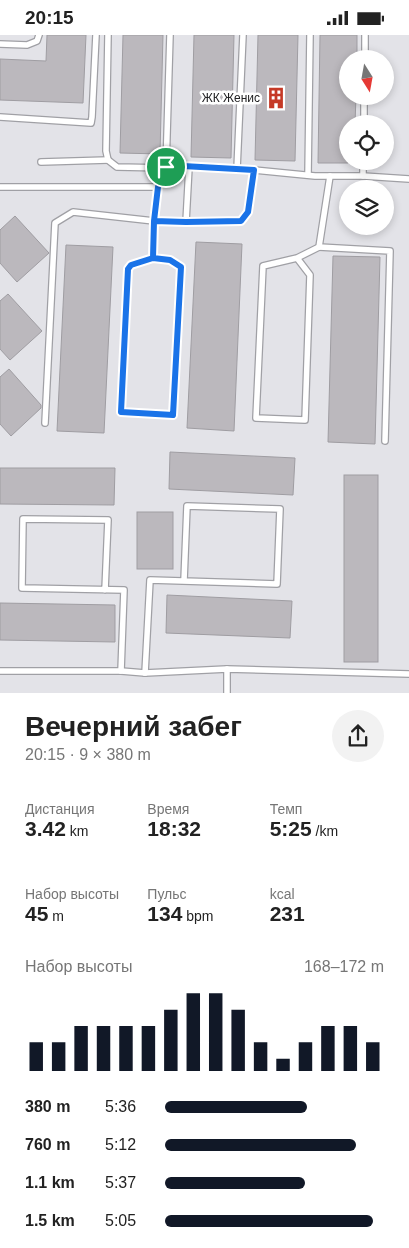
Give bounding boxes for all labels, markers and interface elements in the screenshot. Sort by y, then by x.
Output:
text: 20:15 [25,7,74,28]
north arrow [339,50,394,105]
map controls [339,50,394,235]
building icon: ЖК Женис [263,85,289,111]
place label: ЖК Женис [202,91,260,105]
button: locate [339,115,394,170]
pin [145,146,187,188]
icon: arrive [152,153,180,181]
button: layers [339,180,394,235]
button: share [332,710,384,762]
text: Вечерний забег [25,711,242,742]
text: 20:15 · 9 × 380 m [25,746,151,763]
text: Дистанция [25,801,95,817]
text: Время [147,801,189,817]
text: Темп [270,801,302,817]
text: 3.42 [25,817,66,840]
text: 18:32 [147,817,201,840]
text: 5:25 [270,817,312,840]
text: km [66,823,88,839]
text: /km [312,823,338,839]
text: Набор высоты [25,886,119,902]
text: Пульс [147,886,187,902]
text: kcal [270,886,295,902]
text: 45 [25,902,48,925]
text: 134 [147,902,182,925]
text: 231 [270,902,305,925]
text: m [48,908,64,924]
text: bpm [182,908,214,924]
text: Набор высоты [25,958,132,975]
text: 168–172 m [304,958,384,975]
text: 380 m [25,1098,70,1115]
text: 5:36 [105,1098,136,1115]
text: 760 m [25,1136,70,1153]
text: 5:12 [105,1136,136,1153]
text: 1.1 km [25,1174,75,1191]
text: 5:37 [105,1174,136,1191]
text: 1.5 km [25,1212,75,1229]
text: 5:05 [105,1212,136,1229]

